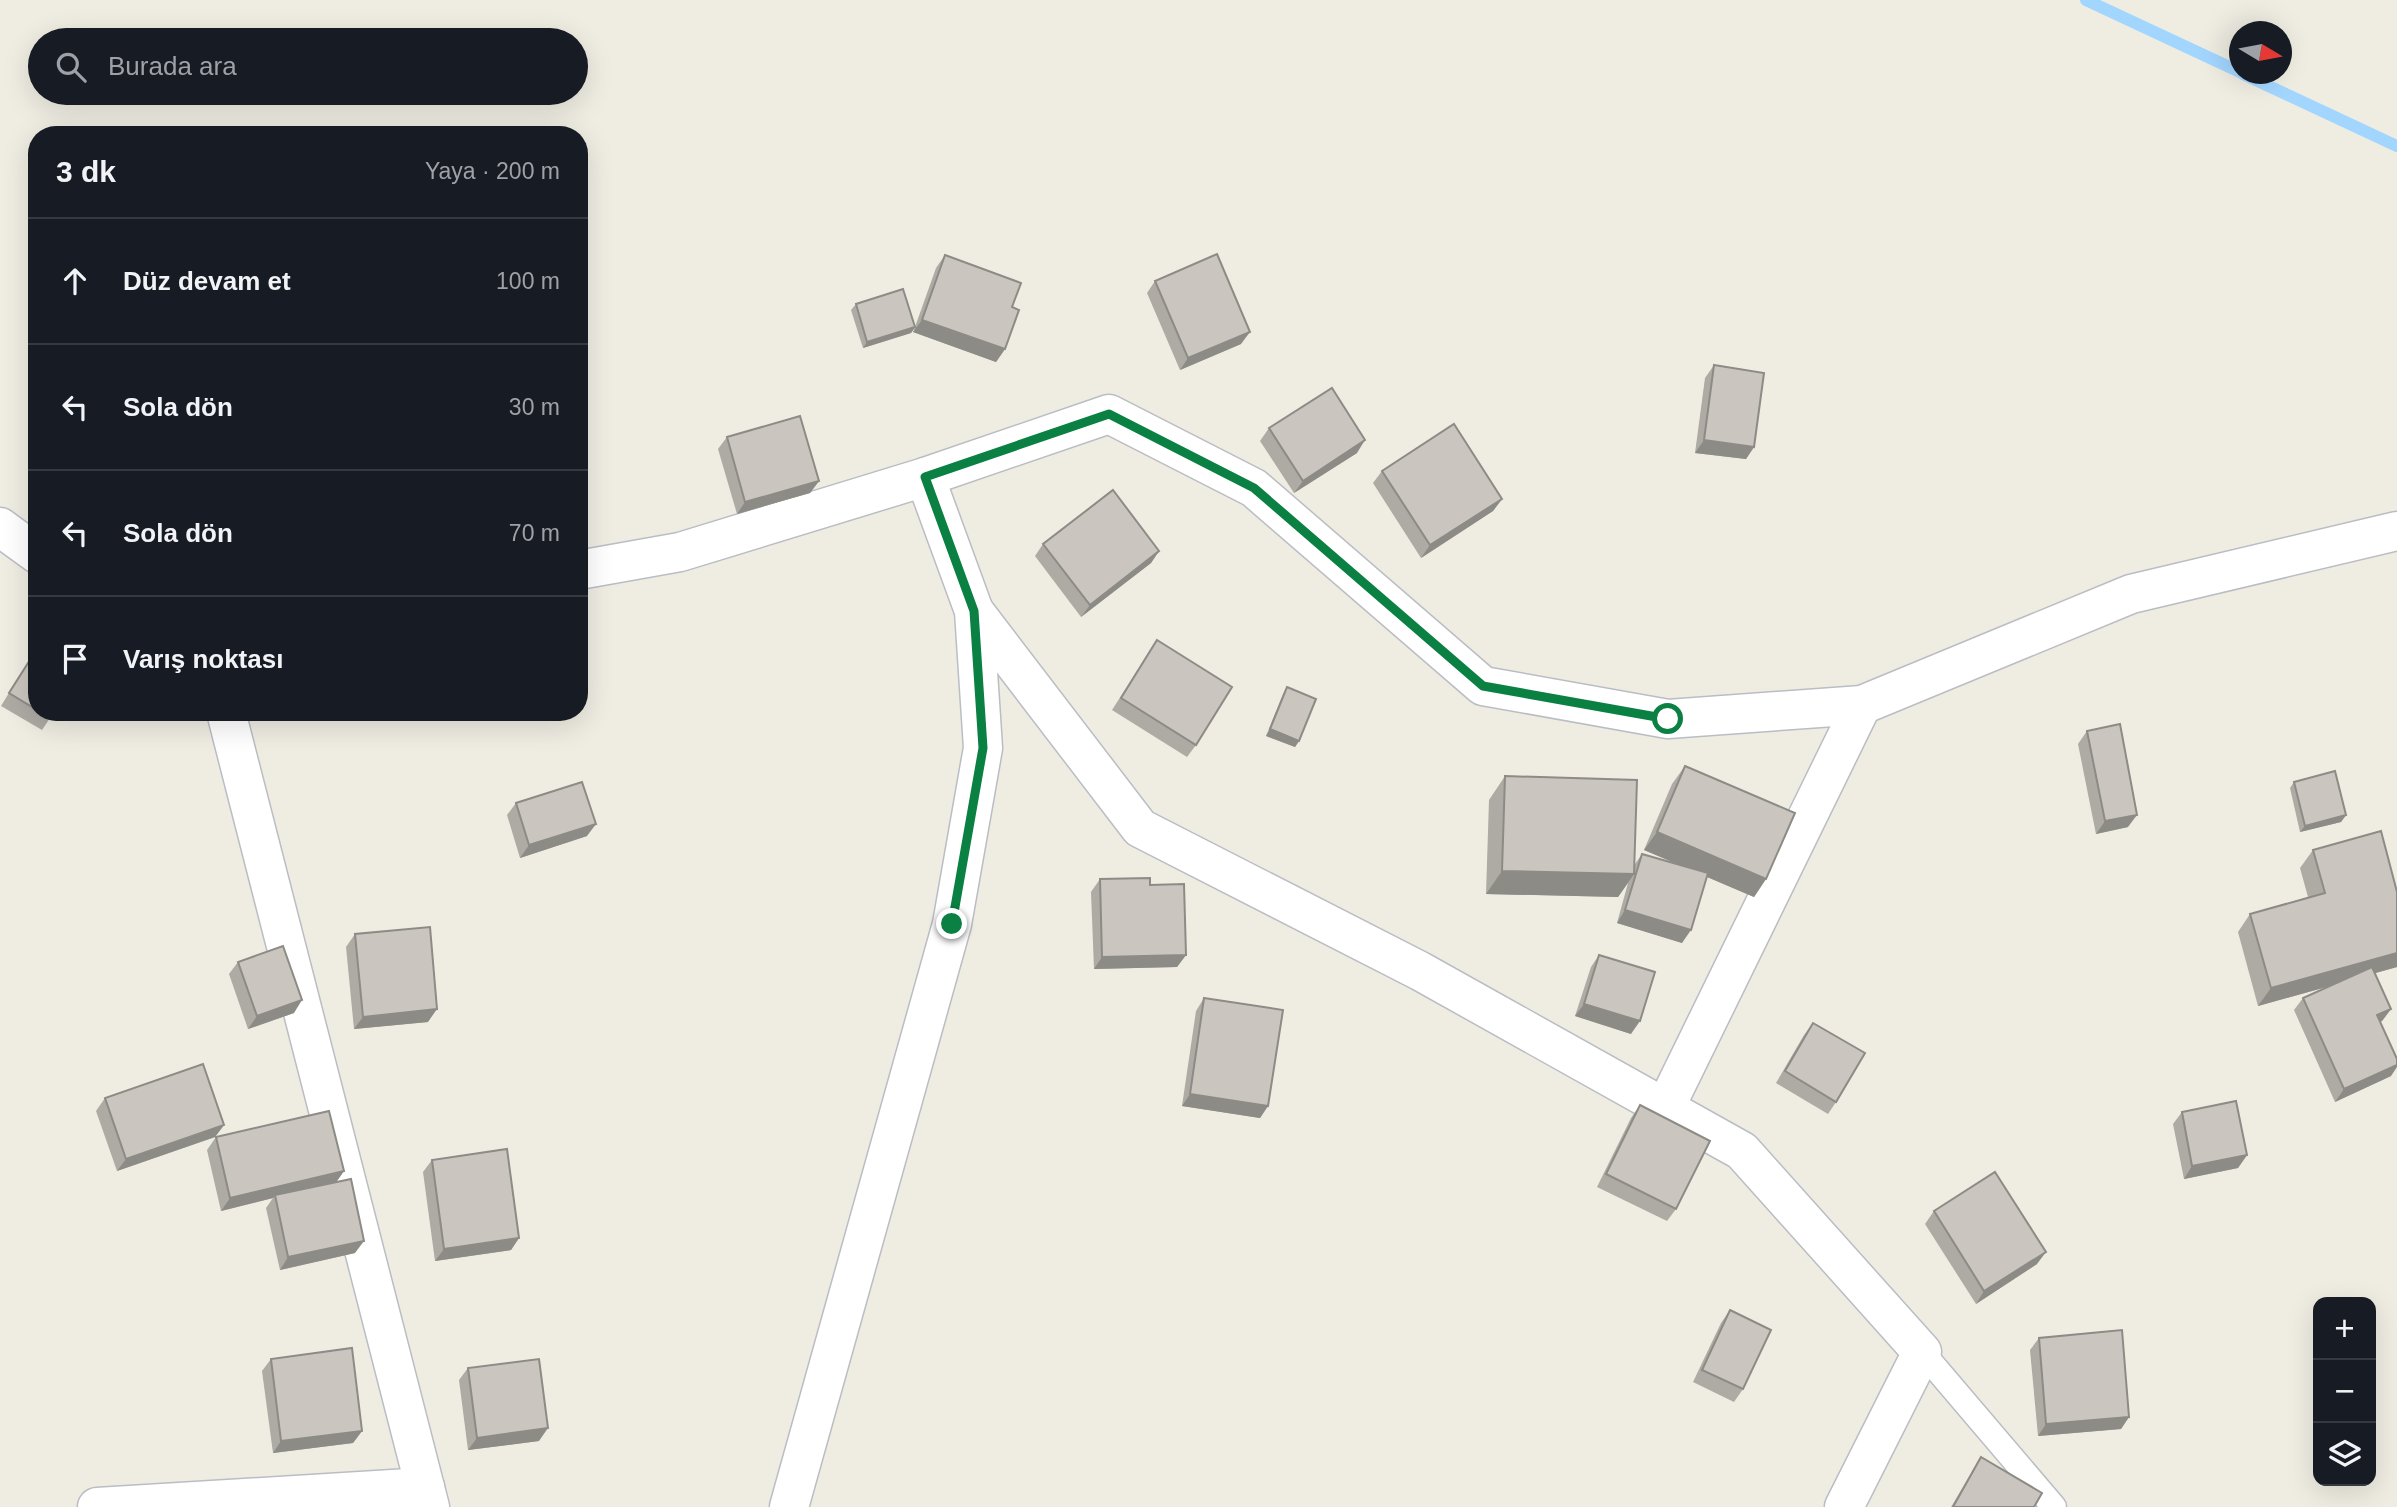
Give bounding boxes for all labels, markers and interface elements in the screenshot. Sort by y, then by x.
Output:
north arrow [2229,21,2292,84]
search box [28,28,588,105]
icon: search [52,48,90,86]
text: Burada ara [108,51,237,81]
text: 3 dk [56,155,116,188]
text: Yaya · 200 m [425,158,560,184]
icon: ahead [56,262,94,300]
text: Düz devam et [123,266,291,296]
text: 100 m [496,268,560,294]
icon: left [56,388,94,426]
text: Sola dön [123,392,233,422]
text: 30 m [509,394,560,420]
icon: left [56,514,94,552]
text: Sola dön [123,518,233,548]
text: 70 m [509,520,560,546]
icon: arrive [56,640,94,678]
text: Varış noktası [123,644,283,674]
route start [1652,703,1683,734]
route end [936,908,967,939]
map controls [2313,1297,2376,1486]
button: + [2313,1297,2376,1360]
button: − [2313,1360,2376,1423]
button: layers [2313,1423,2376,1486]

